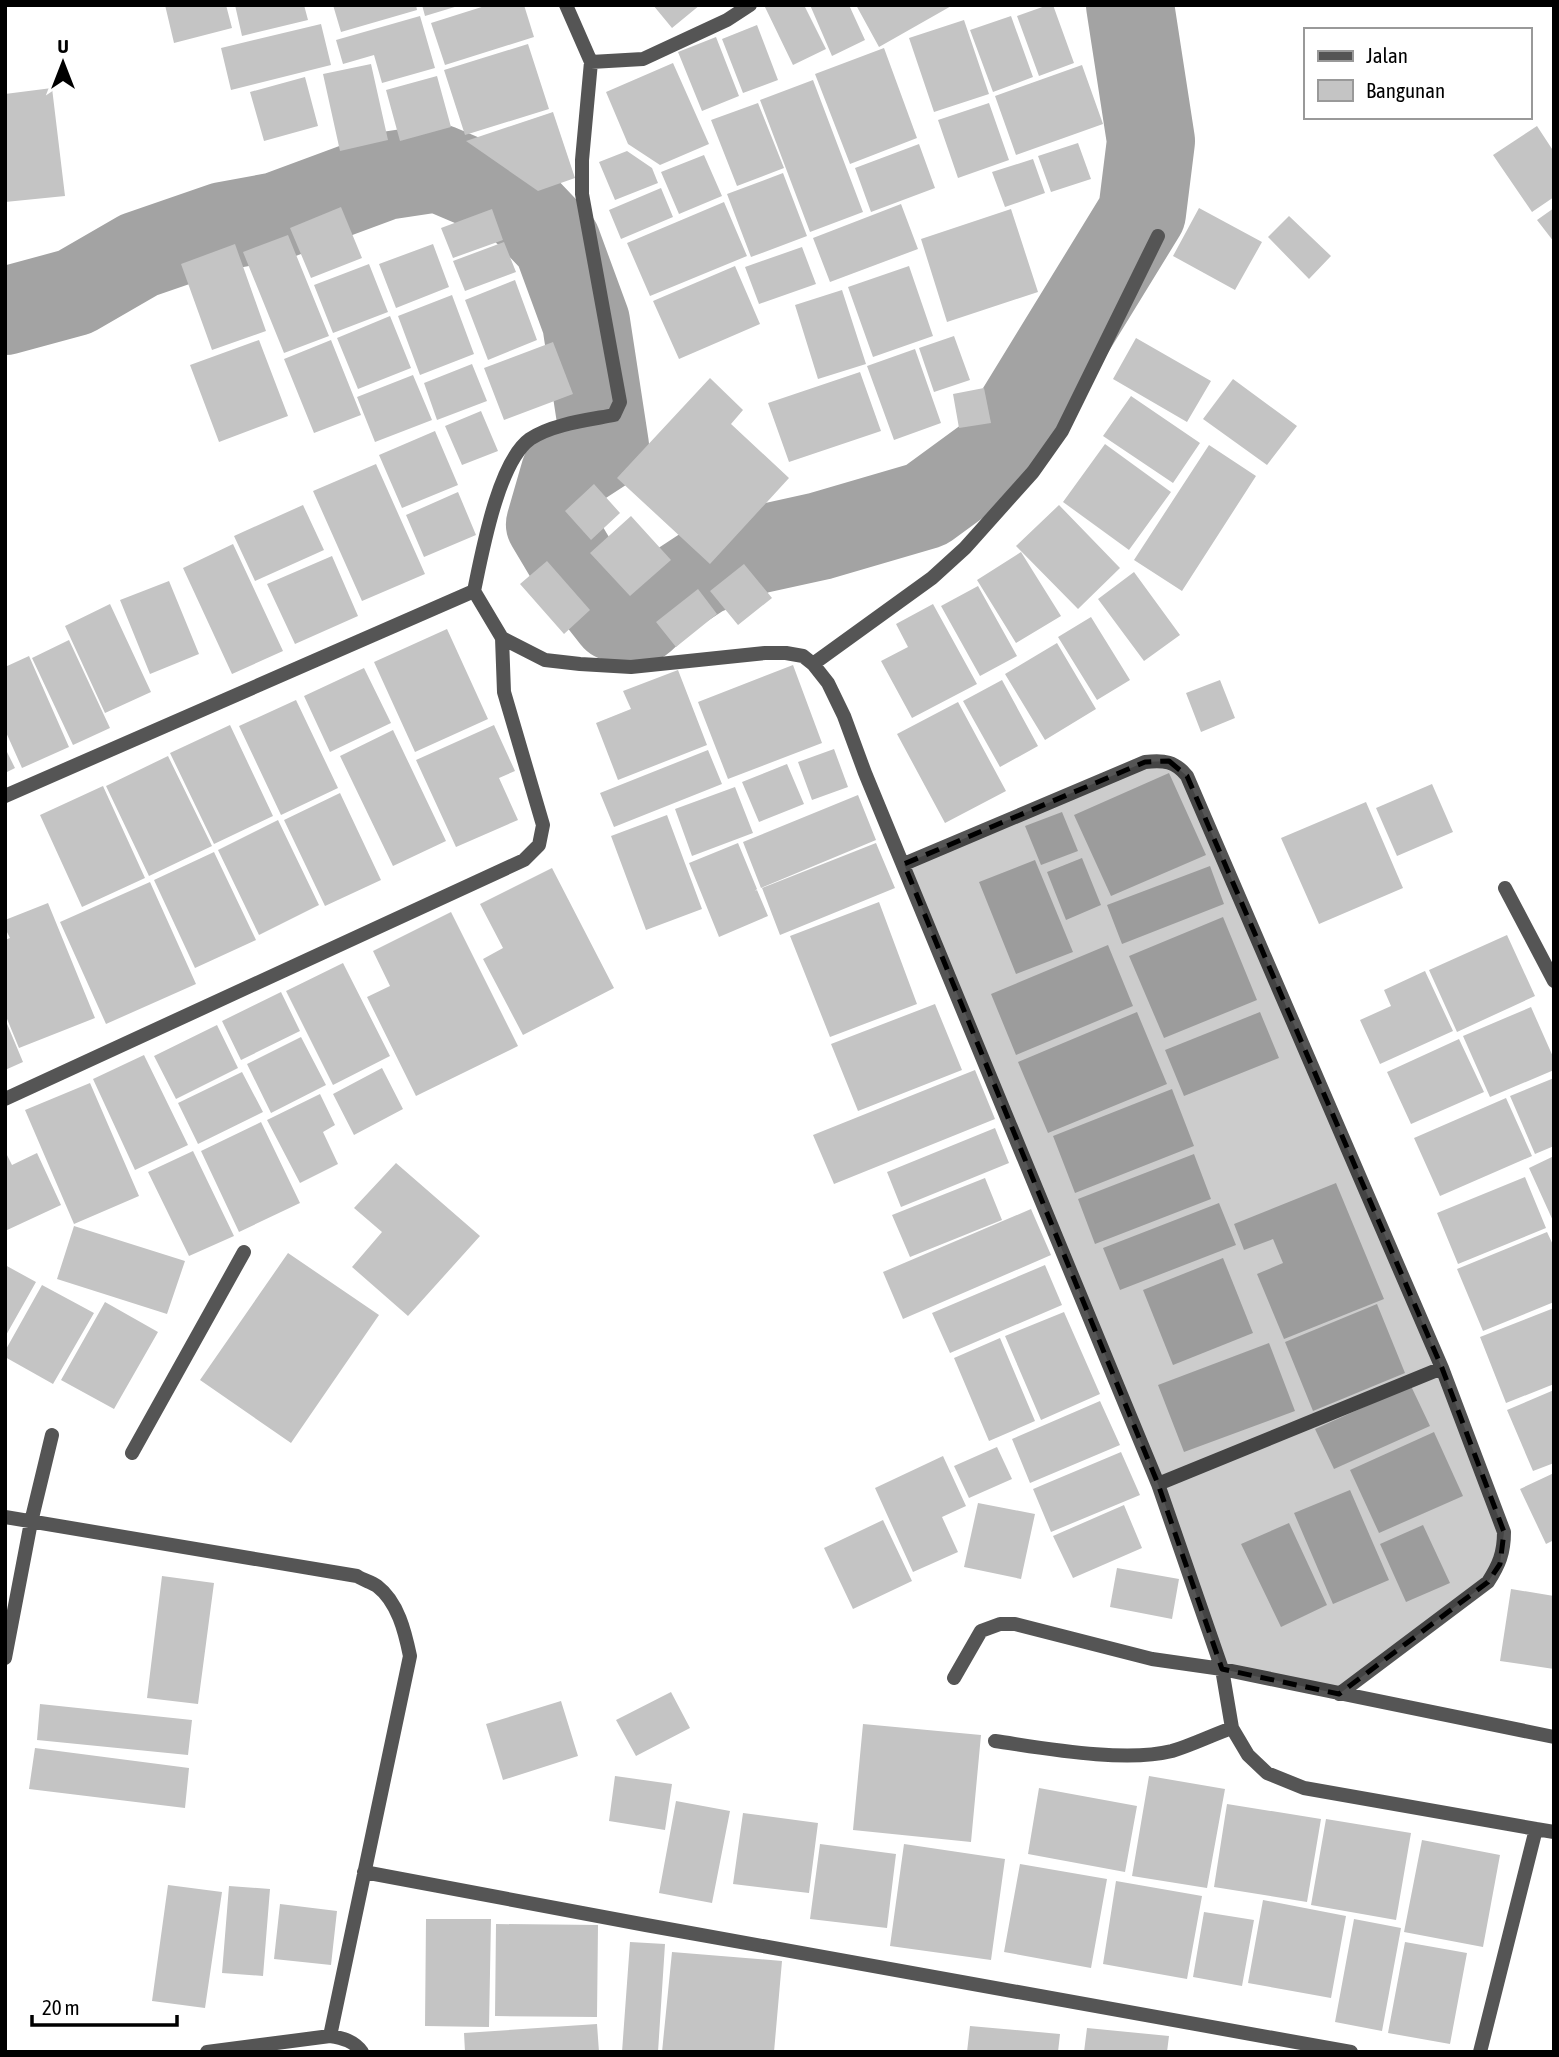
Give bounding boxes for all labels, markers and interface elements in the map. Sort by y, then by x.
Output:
north arrow [28,28,98,98]
legend [1304,28,1531,119]
text: U [57,35,69,57]
text: Jalan [1366,43,1408,67]
text: Bangunan [1366,78,1445,102]
scale bar [32,1983,177,2027]
text: 20 m [42,1995,80,2019]

